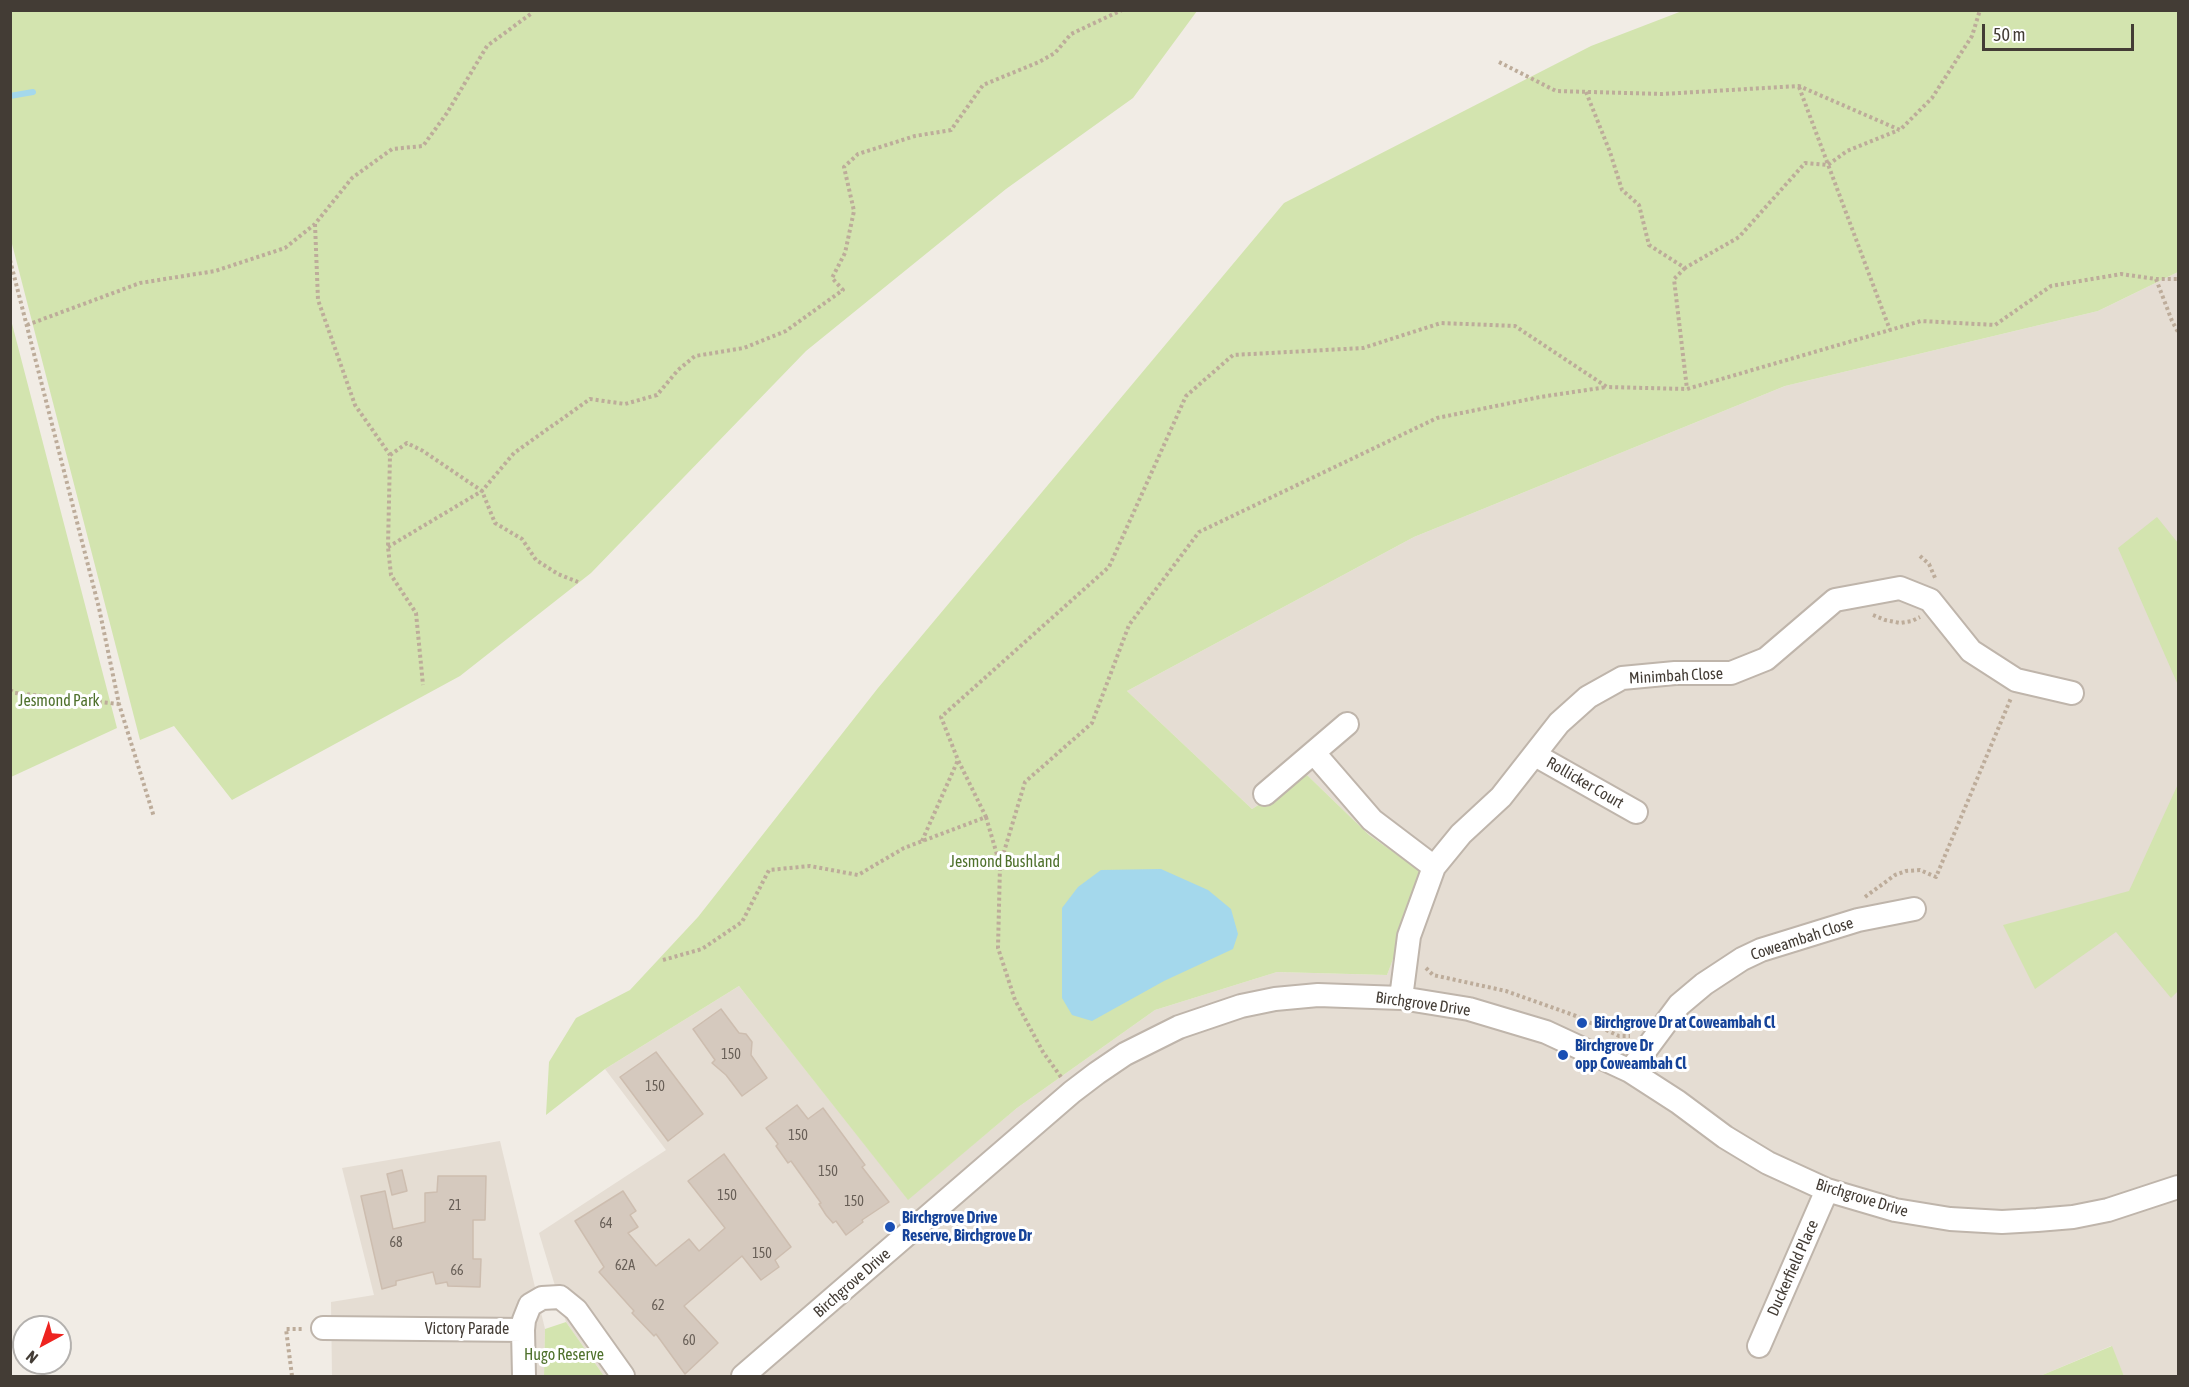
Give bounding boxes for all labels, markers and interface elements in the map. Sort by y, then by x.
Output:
scale bar [1985,12,2136,50]
text: 50 m [1993,24,2025,45]
street label: Minimbah Close [1629,664,1723,688]
park label: Jesmond Park [18,691,100,711]
street label: Rollicker Court [1543,753,1627,813]
park label: Jesmond Bushland [950,852,1060,872]
street label: Coweambah Close [1748,913,1856,965]
street label: Birchgrove Drive [1374,988,1472,1020]
place label: Birchgrove Dr at Coweambah Cl [1594,1013,1775,1033]
marker: Birchgrove Dr at Coweambah Cl [1575,1016,1589,1030]
place label: Birchgrove Dr opp Coweambah Cl [1575,1036,1686,1074]
house number: 150 [721,1047,741,1063]
marker: Birchgrove Dr opp Coweambah Cl [1556,1048,1570,1062]
house number: 150 [645,1079,665,1095]
house number: 150 [788,1128,808,1144]
house number: 150 [818,1164,838,1180]
street label: Birchgrove Drive [1813,1175,1911,1221]
house number: 150 [717,1188,737,1204]
house number: 150 [844,1194,864,1210]
house number: 21 [448,1198,462,1214]
place label: Birchgrove Drive Reserve, Birchgrove Dr [902,1208,1032,1246]
house number: 64 [599,1216,613,1232]
street label: Duckerfield Place [1763,1217,1823,1319]
marker: Birchgrove Drive Reserve, Birchgrove Dr [883,1220,897,1234]
house number: 68 [389,1235,403,1251]
street label: Birchgrove Drive [810,1244,894,1322]
house number: 150 [752,1246,772,1262]
house number: 62A [615,1258,635,1274]
house number: 66 [450,1263,464,1279]
house number: 62 [651,1298,665,1314]
north arrow [12,1315,72,1375]
street label: Victory Parade [425,1319,509,1339]
house number: 60 [682,1333,696,1349]
park label: Hugo Reserve [524,1345,604,1365]
text: N [22,1347,41,1367]

